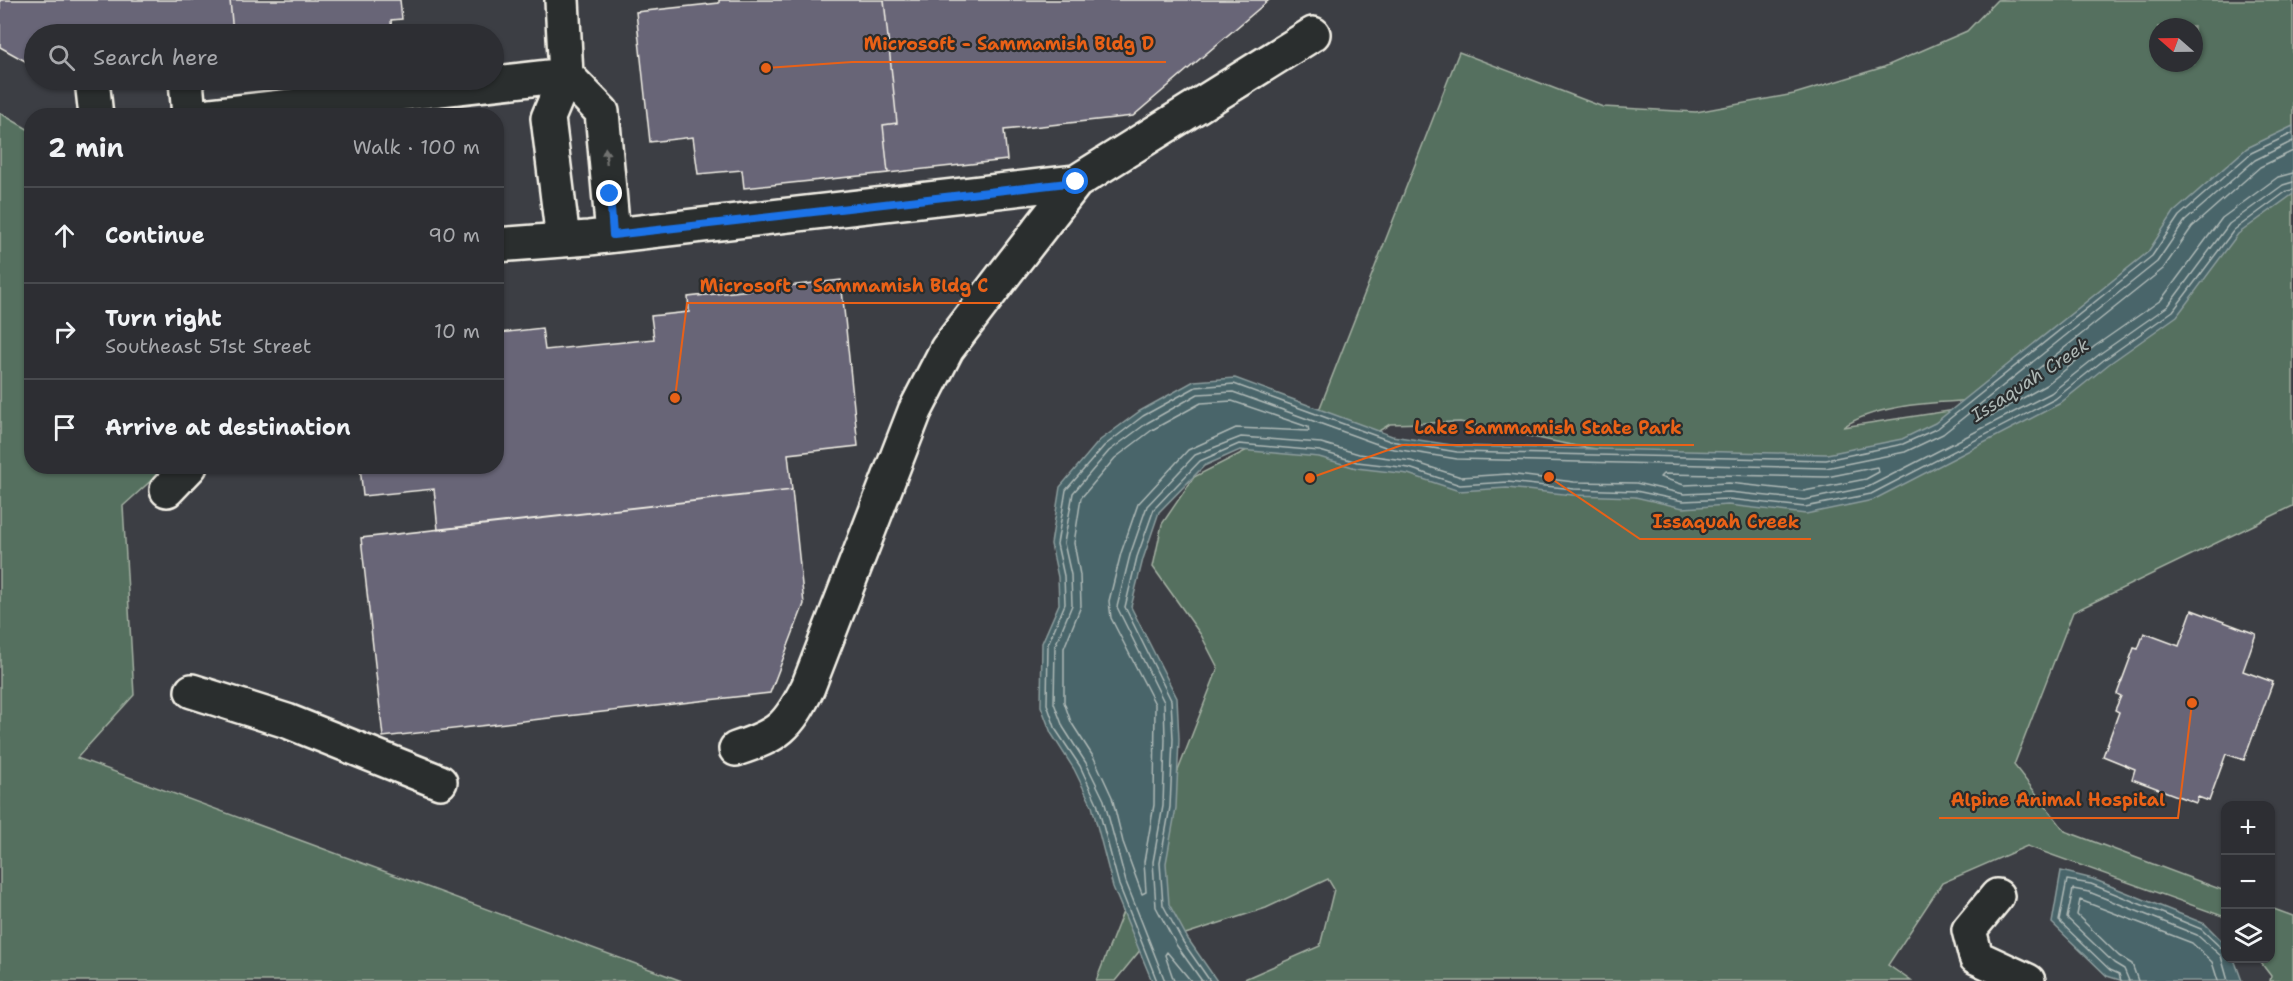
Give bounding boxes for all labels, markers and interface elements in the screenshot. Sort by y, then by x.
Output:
north arrow [2149,18,2203,72]
search box [24,24,504,90]
callout: Microsoft - Sammamish Bldg D [852,26,1166,62]
text: Microsoft - Sammamish Bldg D [864,32,1154,56]
icon: search [45,41,78,74]
text: Search here [93,43,219,72]
text: 2 min [48,130,124,165]
text: Walk · 100 m [353,134,480,160]
one-way arrow [601,146,611,165]
route start [1062,168,1088,194]
route end [596,180,622,206]
icon: ahead [48,219,81,252]
text: Continue [105,221,205,250]
text: 90 m [428,222,480,248]
callout: Microsoft - Sammamish Bldg C [687,267,1000,303]
text: Microsoft - Sammamish Bldg C [700,274,988,298]
text: Turn right [105,304,222,333]
icon: right [48,315,81,348]
text: 10 m [434,318,480,344]
water label: Issaquah Creek [1965,332,2094,428]
text: Southeast 51st Street [105,333,312,359]
callout: Lake Sammamish State Park [1402,409,1694,445]
icon: arrive [48,411,81,444]
text: Arrive at destination [105,413,351,442]
text: Lake Sammamish State Park [1414,416,1682,440]
callout: Issaquah Creek [1640,503,1811,539]
text: Issaquah Creek [1652,510,1800,534]
callout: Alpine Animal Hospital [1939,782,2178,818]
text: Alpine Animal Hospital [1951,788,2165,812]
map controls [2221,801,2275,963]
button: + [2221,801,2275,855]
button: − [2221,855,2275,909]
button: layers [2221,909,2275,963]

